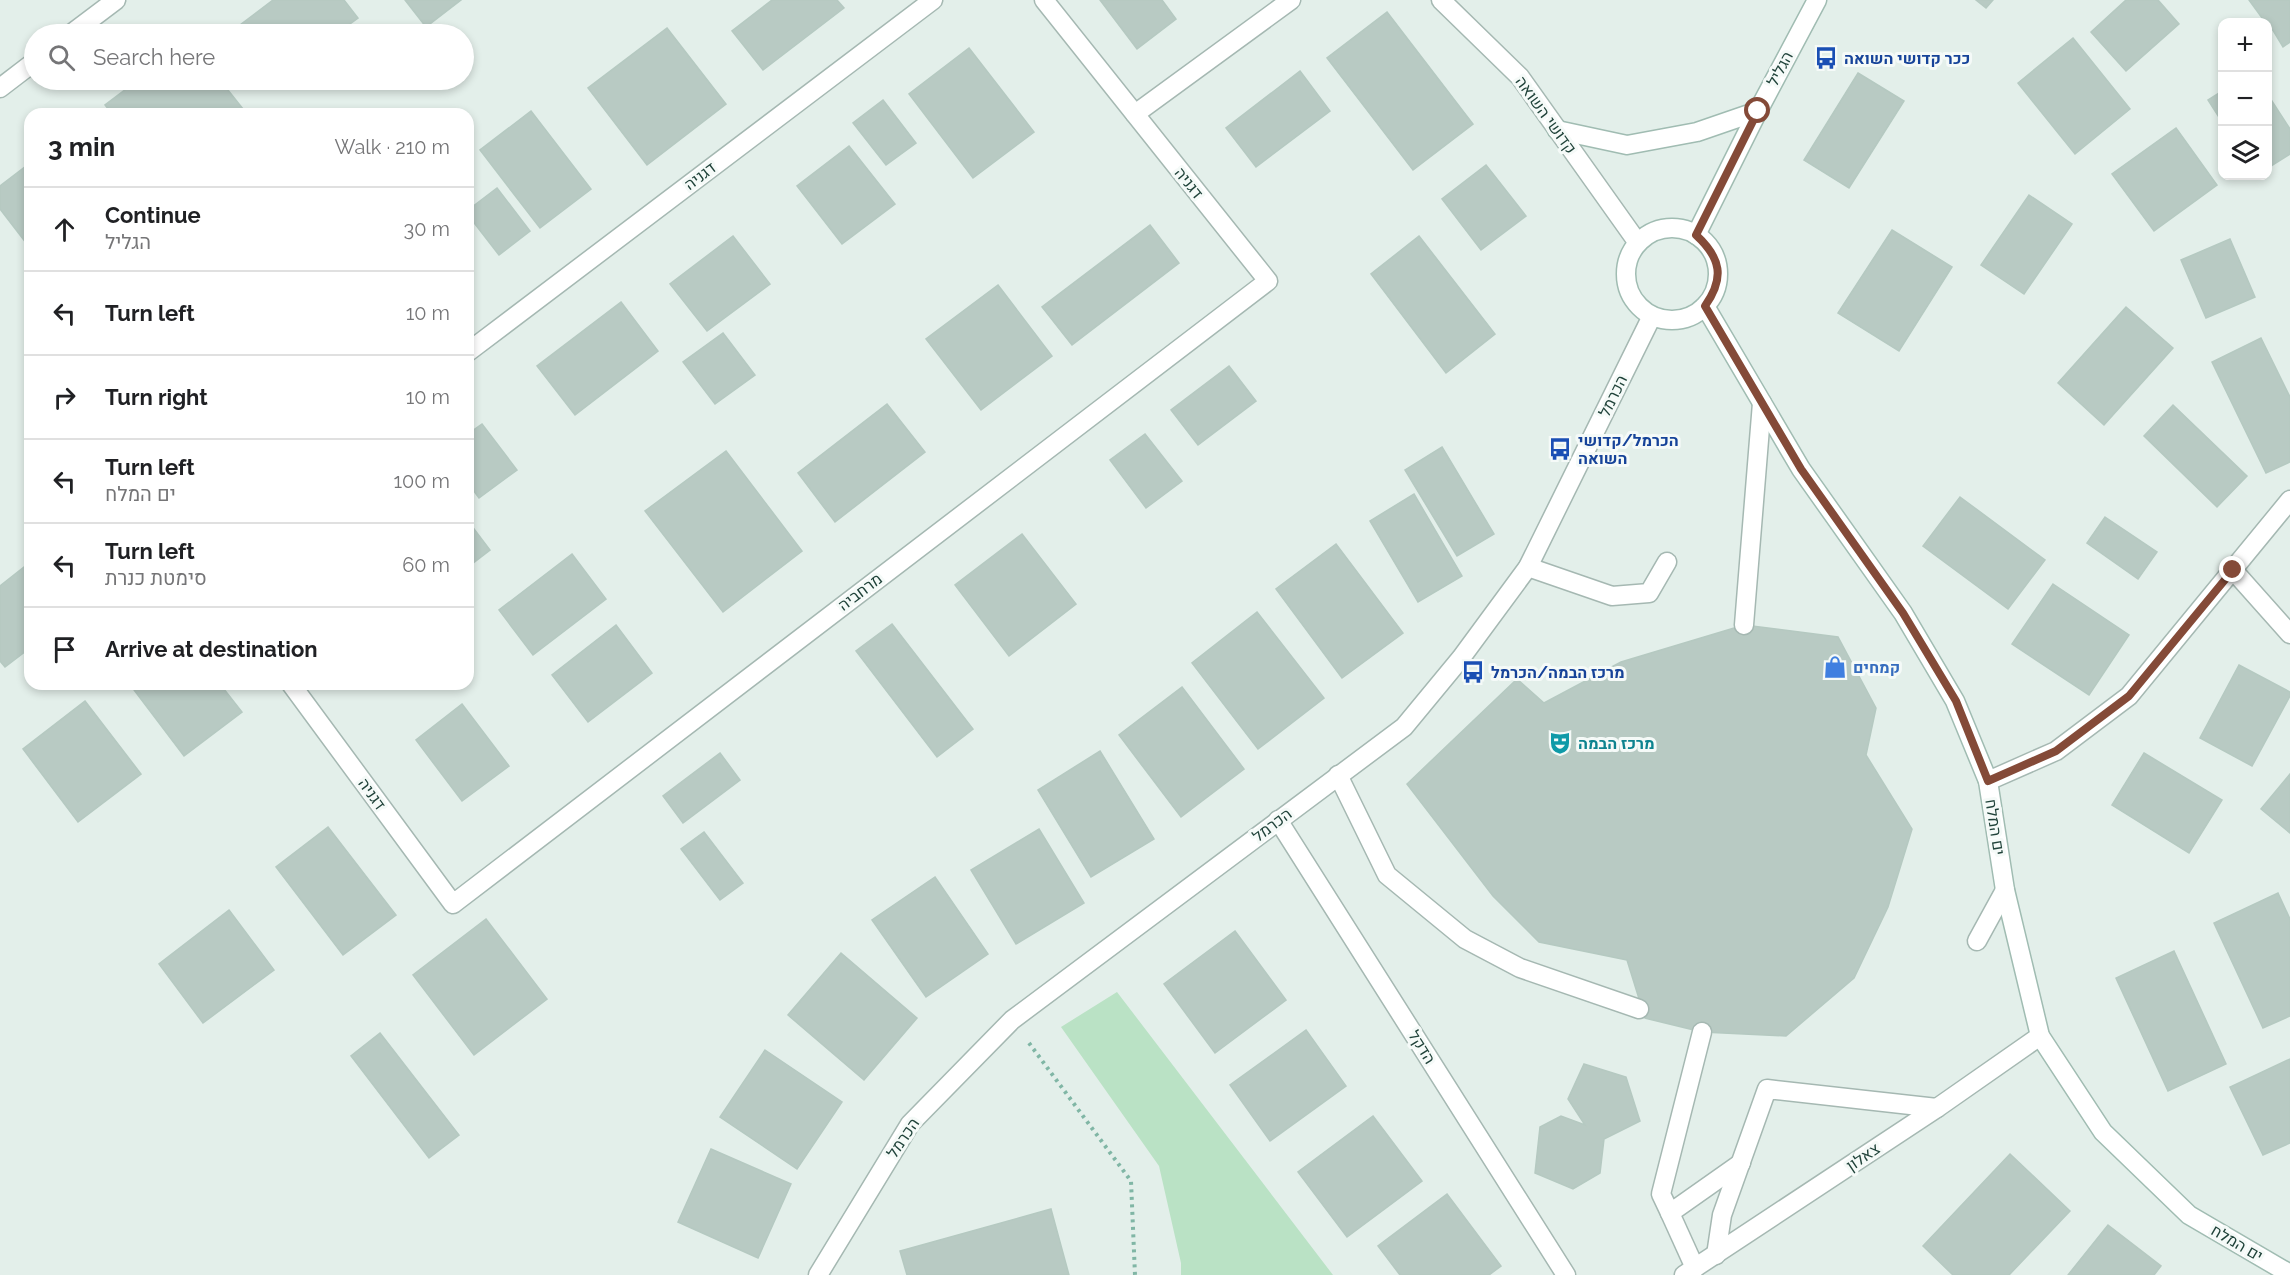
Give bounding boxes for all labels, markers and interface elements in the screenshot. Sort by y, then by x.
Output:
map controls [2218,18,2272,180]
button: + [2218,18,2272,72]
search box [24,24,474,90]
icon: search [45,41,78,74]
text: Search here [93,44,215,70]
bus stop icon: ככר קדושי השואה [1813,45,1839,71]
street label: הגליל [1763,48,1797,90]
place label: ככר קדושי השואה [1844,49,1970,68]
button: − [2218,72,2272,126]
street label: קדושי השואה [1512,73,1580,157]
route start [1744,97,1770,123]
button: layers [2218,126,2272,180]
text: 3 min [48,132,115,162]
text: Walk · 210 m [335,135,450,159]
street label: דגניה [680,158,720,194]
street label: דגניה [1171,164,1207,202]
text: Continue [105,202,201,228]
icon: ahead [48,213,81,246]
text: 30 m [404,217,450,241]
text: הגליל [105,230,151,254]
icon: left [48,297,81,330]
text: Turn left [105,300,195,326]
text: 10 m [406,301,450,325]
street label: הכרמל [1595,372,1631,420]
icon: right [48,381,81,414]
text: Turn right [105,384,208,410]
text: 10 m [406,385,450,409]
place label: הכרמל/קדושי השואה [1578,431,1679,468]
bus stop icon: הכרמל/קדושי השואה [1547,436,1573,462]
text: Turn left [105,454,195,480]
icon: left [48,465,81,498]
text: 100 m [393,469,450,493]
text: ים המלח [105,482,176,506]
text: Turn left [105,538,195,564]
icon: left [48,549,81,582]
text: 60 m [402,553,450,577]
route end [2219,556,2245,582]
text: סימטת כנרת [105,566,207,590]
street label: מרחביה [834,569,886,615]
icon: arrive [48,633,81,666]
text: Arrive at destination [105,636,318,662]
shop icon: קמחים [1822,654,1848,680]
place label: קמחים [1853,658,1900,677]
bus stop icon: מרכז הבמה/הכרמל [1460,659,1486,685]
place label: מרכז הבמה/הכרמל [1491,663,1625,682]
theatre icon: מרכז הבמה [1547,730,1573,756]
place label: מרכז הבמה [1578,734,1655,753]
street label: דגניה [354,774,390,814]
street label: ים המלח [1981,798,2009,856]
street label: הכרמל [1249,804,1295,846]
street label: הדקל [1404,1027,1440,1067]
street label: הכרמל [883,1114,923,1162]
street label: צאלון [1843,1139,1884,1175]
street label: ים המלח [2208,1221,2266,1265]

